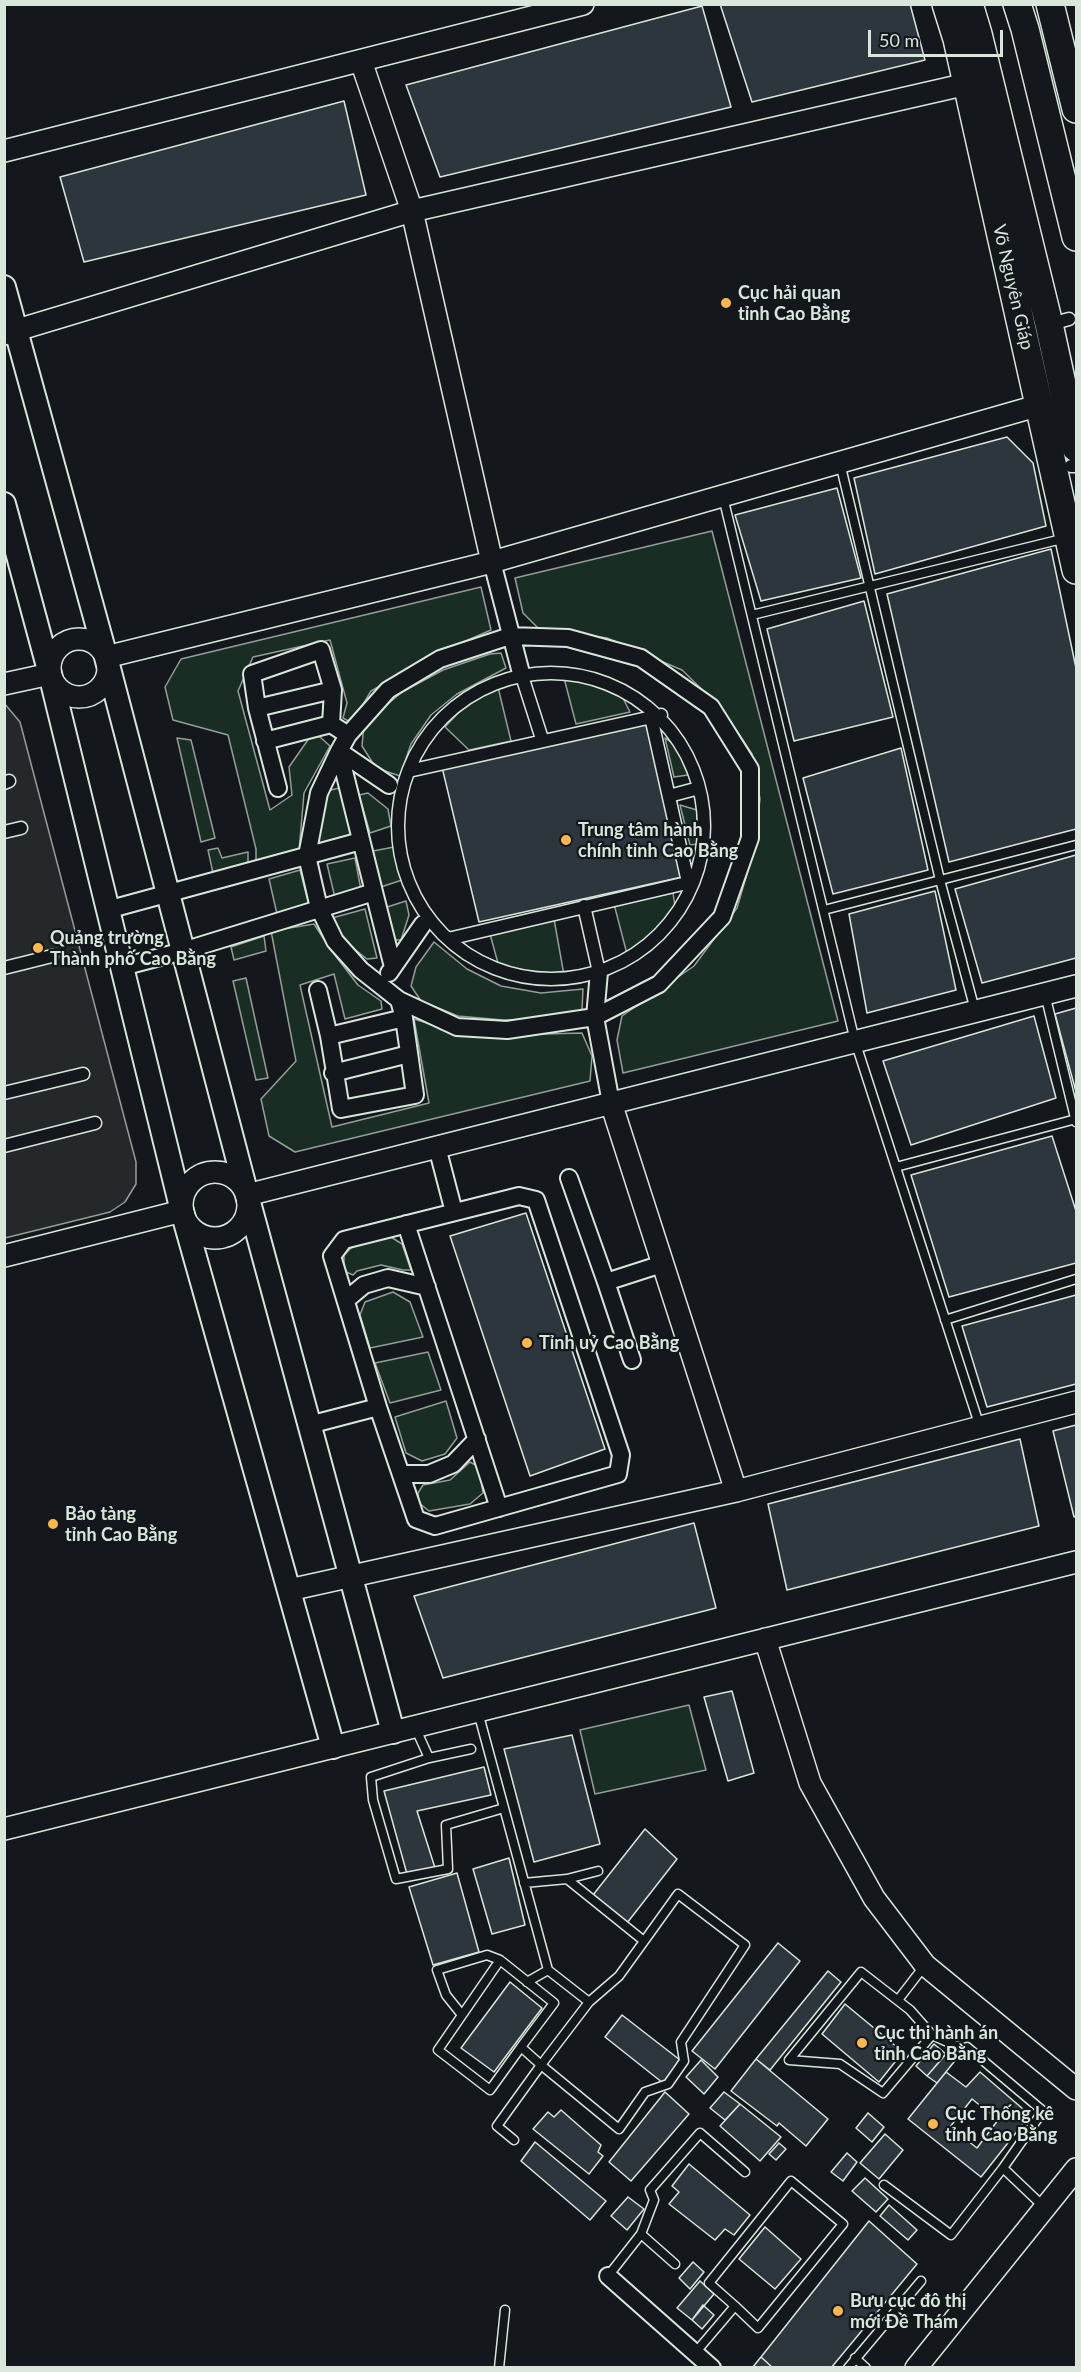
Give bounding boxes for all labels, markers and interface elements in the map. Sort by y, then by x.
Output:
scale bar [871,18,1006,56]
text: 50 m [879,29,919,51]
street label: Võ Nguyên Giáp [988,222,1038,352]
place label: Cục hải quan tỉnh Cao Bằng [738,282,850,324]
marker: Cục hải quan tỉnh Cao Bằng [719,296,733,310]
place label: Trung tâm hành chính tỉnh Cao Bằng [578,819,738,862]
marker: Trung tâm hành chính tỉnh Cao Bằng [559,833,573,847]
place label: Quảng trường Thành phố Cao Bằng [50,927,216,970]
marker: Quảng trường Thành phố Cao Bằng [31,941,45,955]
place label: Tỉnh uỷ Cao Bằng [539,1332,679,1354]
marker: Tỉnh uỷ Cao Bằng [520,1336,534,1350]
place label: Bảo tàng tỉnh Cao Bằng [65,1503,177,1546]
marker: Bảo tàng tỉnh Cao Bằng [46,1517,60,1531]
place label: Cục thi hành án tỉnh Cao Bằng [874,2022,998,2064]
marker: Cục thi hành án tỉnh Cao Bằng [855,2036,869,2050]
place label: Cục Thống kê tỉnh Cao Bằng [945,2103,1057,2146]
marker: Cục Thống kê tỉnh Cao Bằng [926,2117,940,2131]
place label: Bưu cục đô thị mới Đề Thám [850,2290,966,2332]
marker: Bưu cục đô thị mới Đề Thám [831,2304,845,2318]

